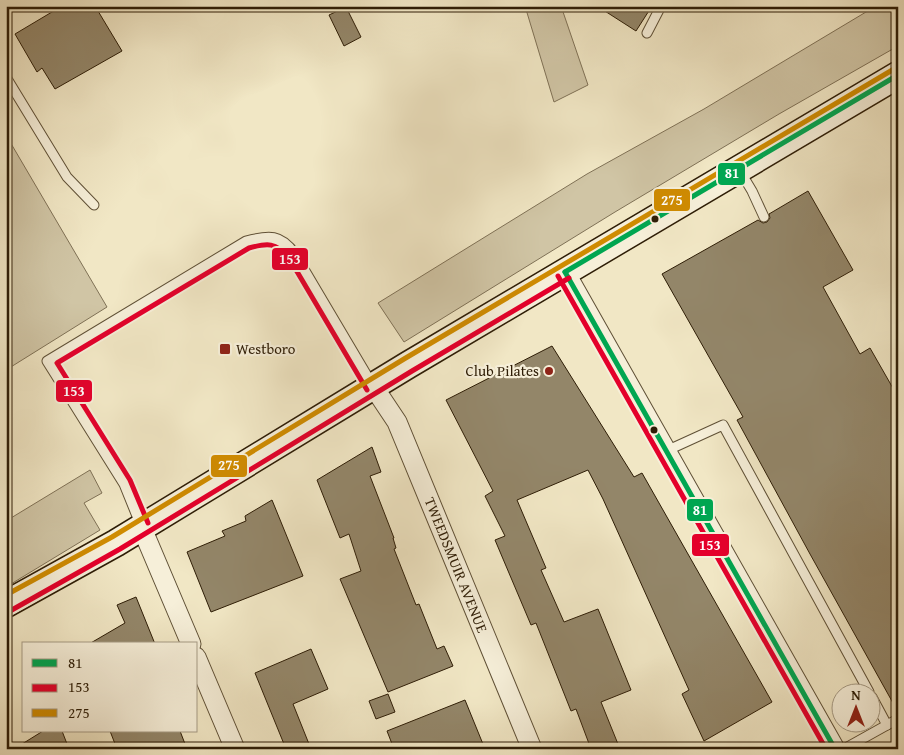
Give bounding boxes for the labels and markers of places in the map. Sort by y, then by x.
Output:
unlabelled marker [650,214,660,224]
place label: Westboro [236,338,296,359]
marker: Westboro [218,342,232,356]
place label: Club Pilates [466,360,539,381]
marker: Club Pilates [543,365,555,377]
unlabelled marker [649,425,659,435]

